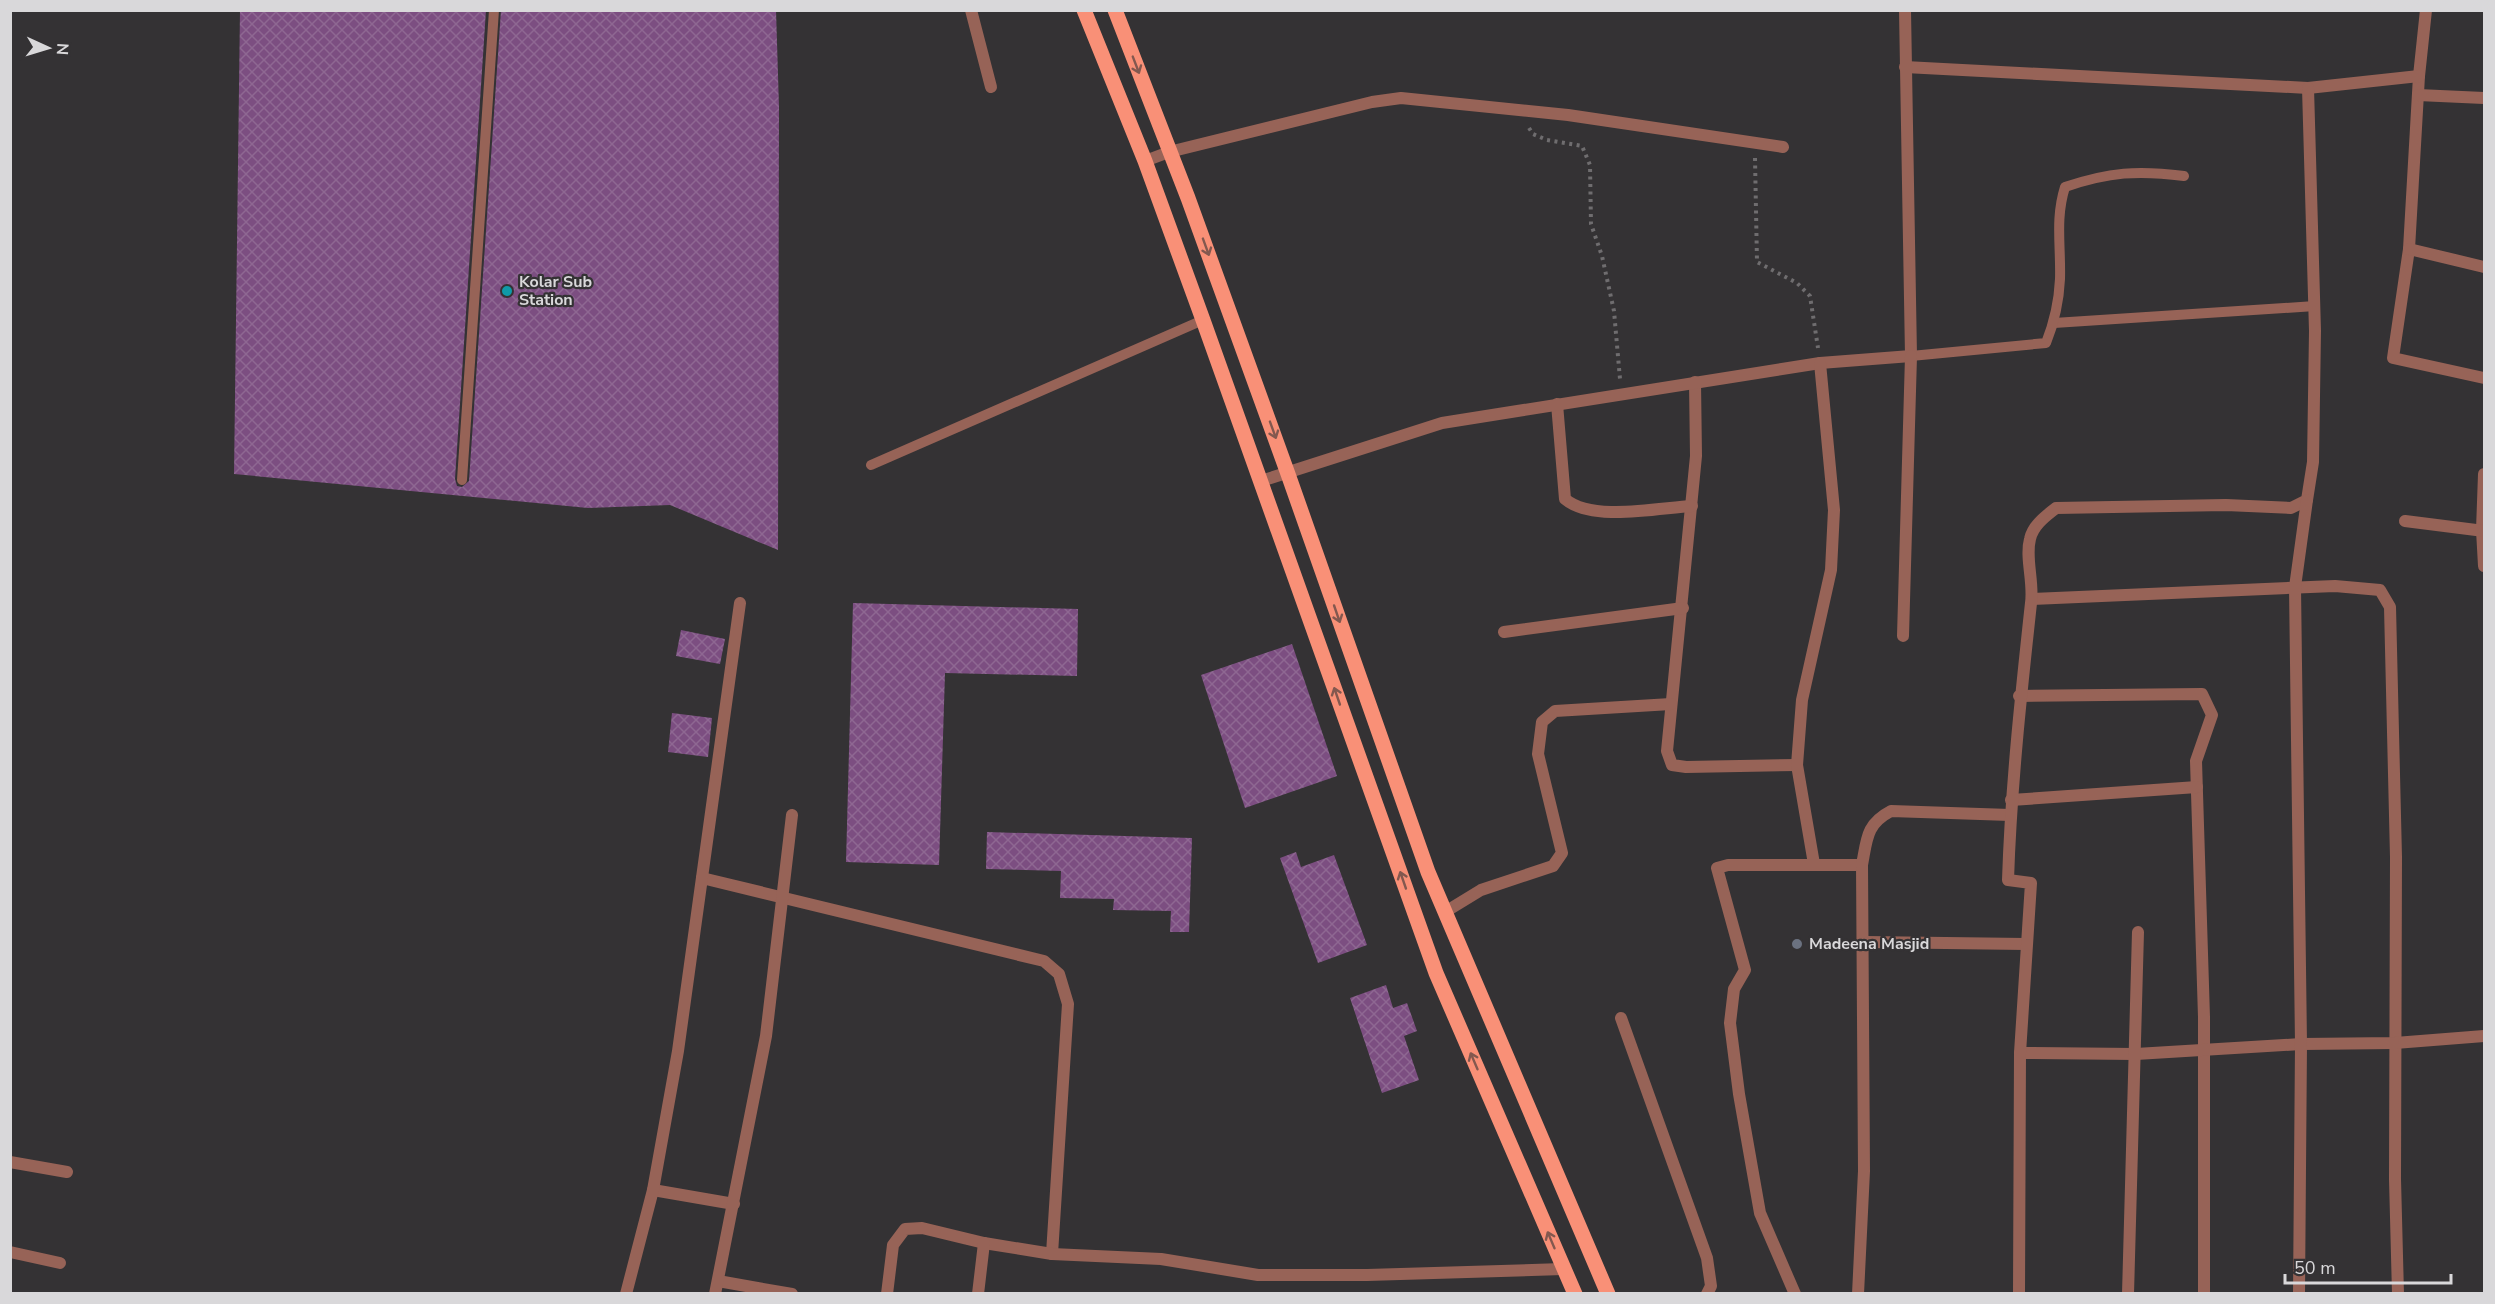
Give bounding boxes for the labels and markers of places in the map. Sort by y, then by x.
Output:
place label: Kolar Sub Station [519,271,592,311]
marker: Kolar Sub Station [500,284,514,298]
place label: Madeena Masjid [1809,933,1929,955]
marker: Madeena Masjid [1790,937,1804,951]

